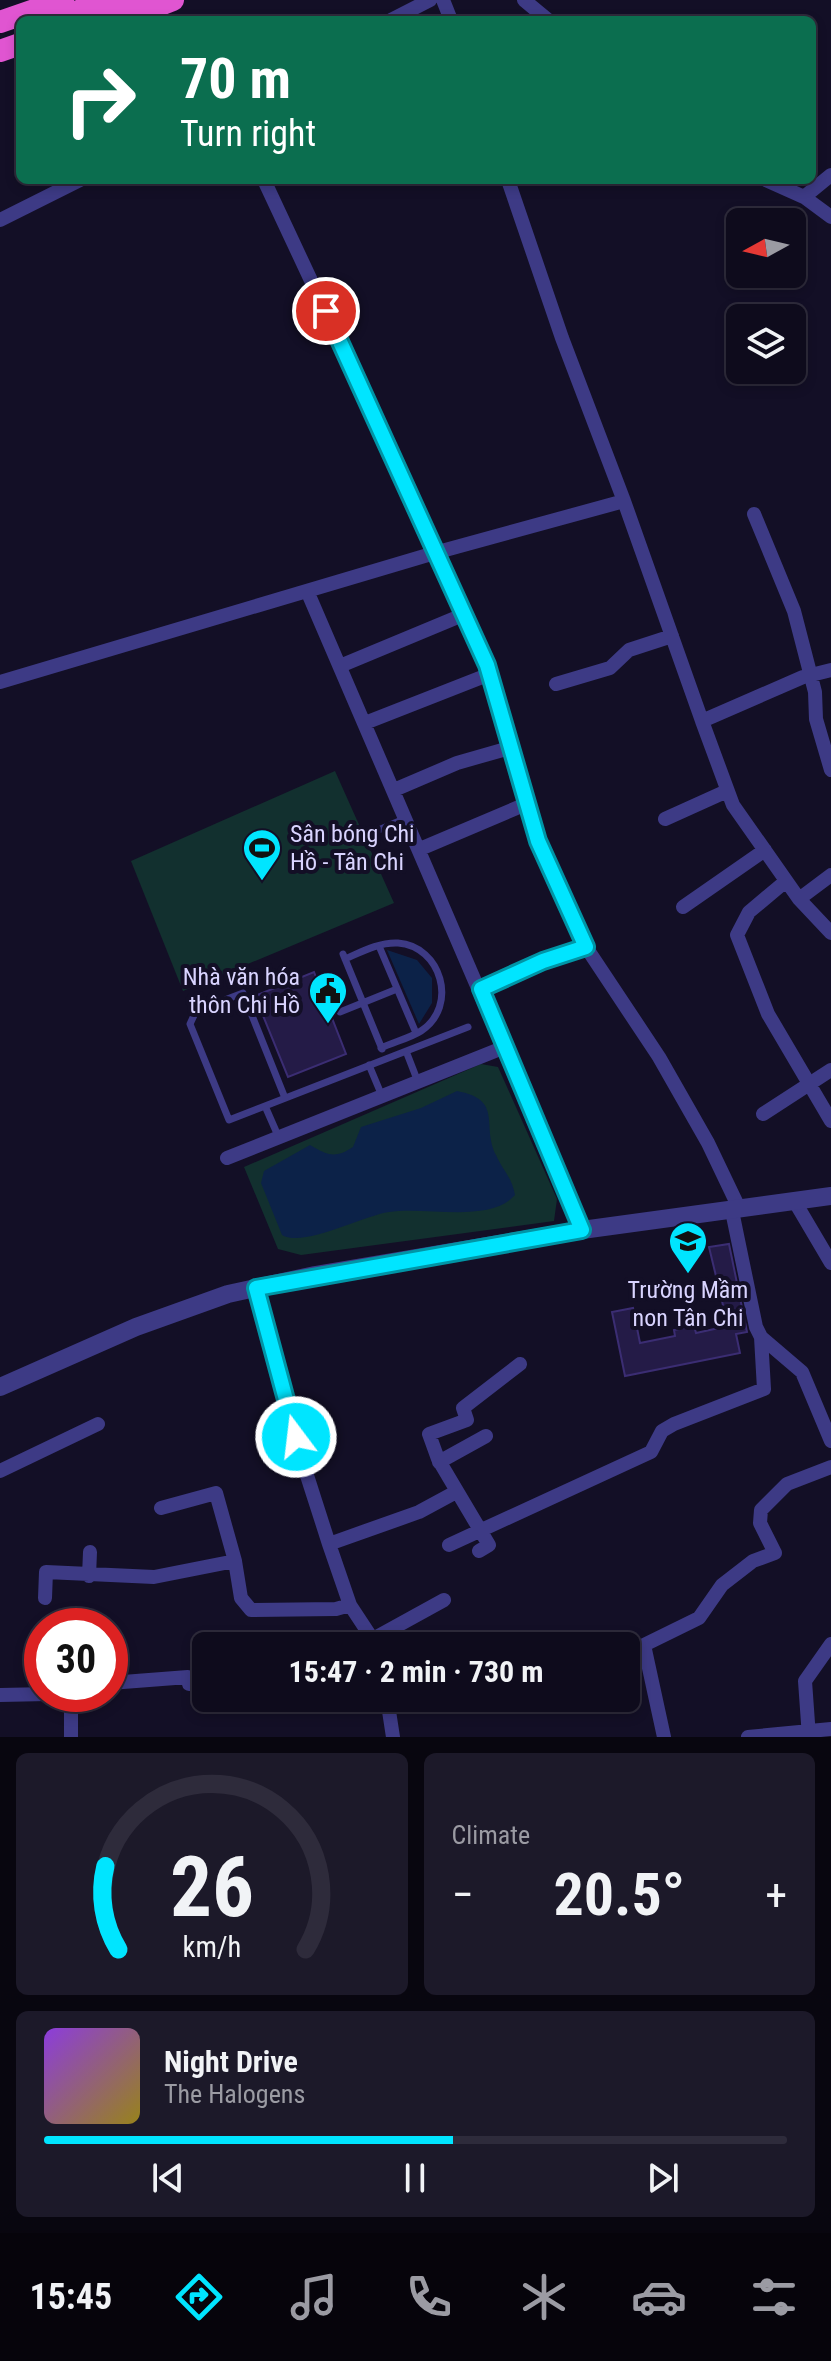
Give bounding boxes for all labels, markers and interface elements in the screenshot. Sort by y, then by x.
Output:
text: 70 m [180,46,291,112]
icon: right [48,48,152,152]
text: Turn right [180,113,316,155]
north arrow [726,208,806,288]
map controls [726,208,806,384]
pin [292,277,360,345]
icon: arrive [304,289,348,333]
button: layers [726,304,806,384]
place label: Sân bóng Chi Hồ - Tân Chi [290,820,415,876]
sports icon: Sân bóng Chi Hồ - Tân Chi [241,827,283,882]
place label: Nhà văn hóa thôn Chi Hồ [183,963,300,1019]
public building icon: Nhà văn hóa thôn Chi Hồ [307,970,349,1025]
school or university icon: Trường Mầm non Tân Chi [667,1220,709,1275]
place label: Trường Mầm non Tân Chi [628,1276,748,1332]
position arrow [254,1395,338,1479]
speed limit sign: 30 [24,1608,128,1712]
text: 15:47 · 2 min · 730 m [289,1654,543,1689]
text: Climate [452,1820,530,1850]
text: 26 [170,1839,254,1936]
text: 20.5° [553,1859,685,1930]
text: − [452,1869,474,1921]
text: + [765,1869,787,1921]
text: km/h [182,1930,241,1964]
text: Night Drive [164,2044,298,2079]
text: The Halogens [164,2079,305,2109]
icon: previous [146,2156,190,2200]
icon: pause [393,2156,437,2200]
icon: next [641,2156,685,2200]
icon: directions [171,2269,227,2325]
icon: music [286,2269,342,2325]
icon: phone [401,2269,457,2325]
icon: climate [516,2269,572,2325]
icon: car [631,2269,687,2325]
icon: filters [746,2269,802,2325]
text: 15:45 [29,2276,112,2318]

